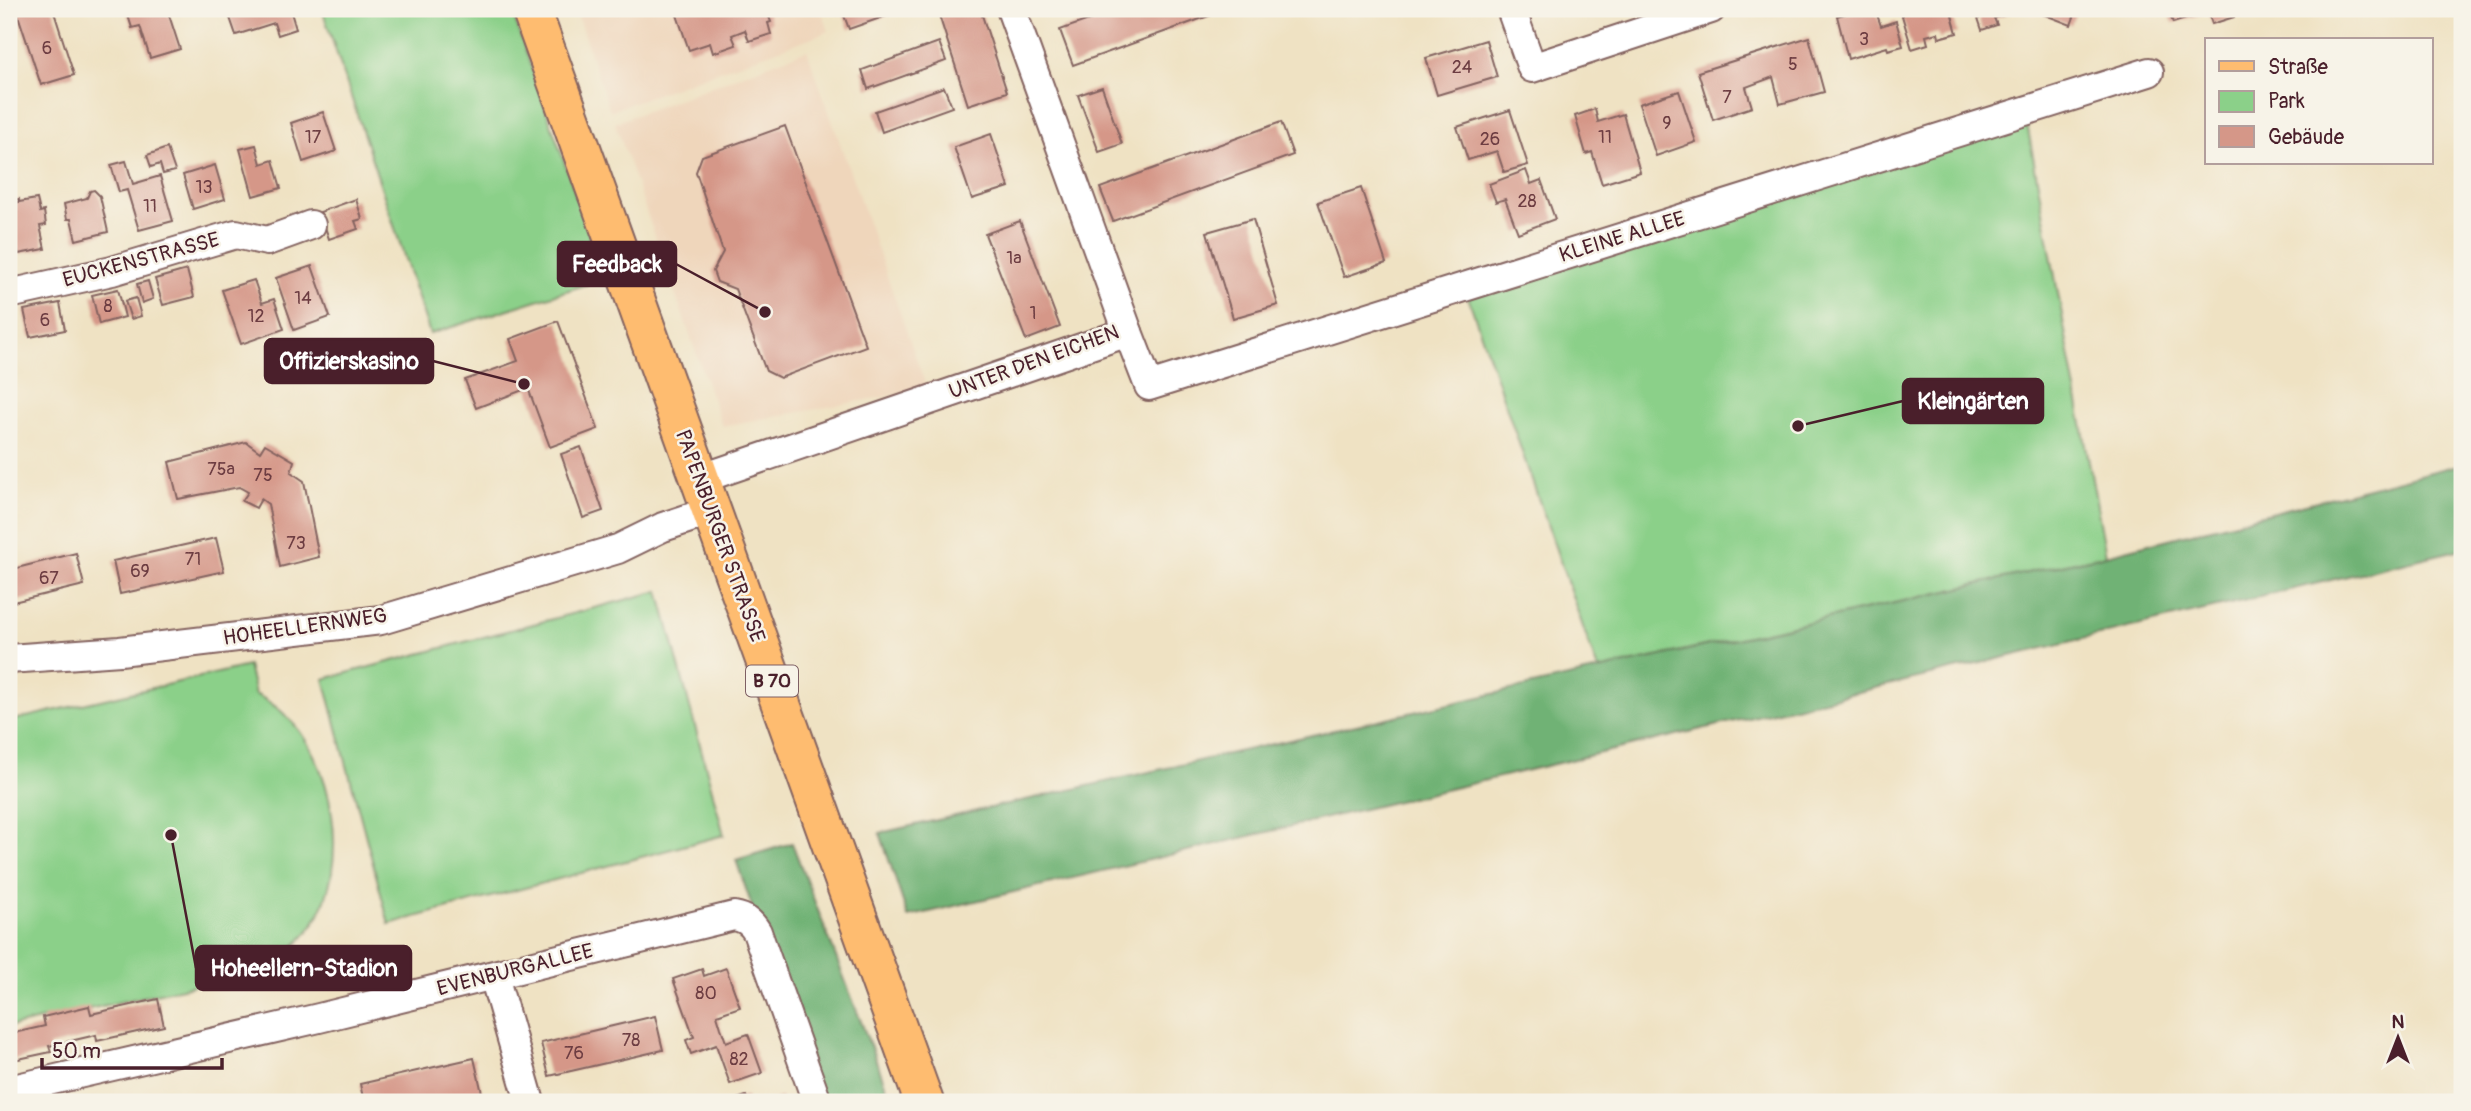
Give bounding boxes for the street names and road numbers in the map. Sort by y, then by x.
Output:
street label: KLEINE ALLEE [1556,205,1688,269]
street label: EUCKENSTRASSE [60,226,222,294]
street label: UNTER DEN EICHEN [945,319,1123,405]
street label: PAPENBURGER STRASSE [669,426,771,646]
street label: HOHEELLERNWEG [221,602,389,652]
road number: B 70 [746,666,798,696]
street label: EVENBURGALLEE [434,938,596,1002]

